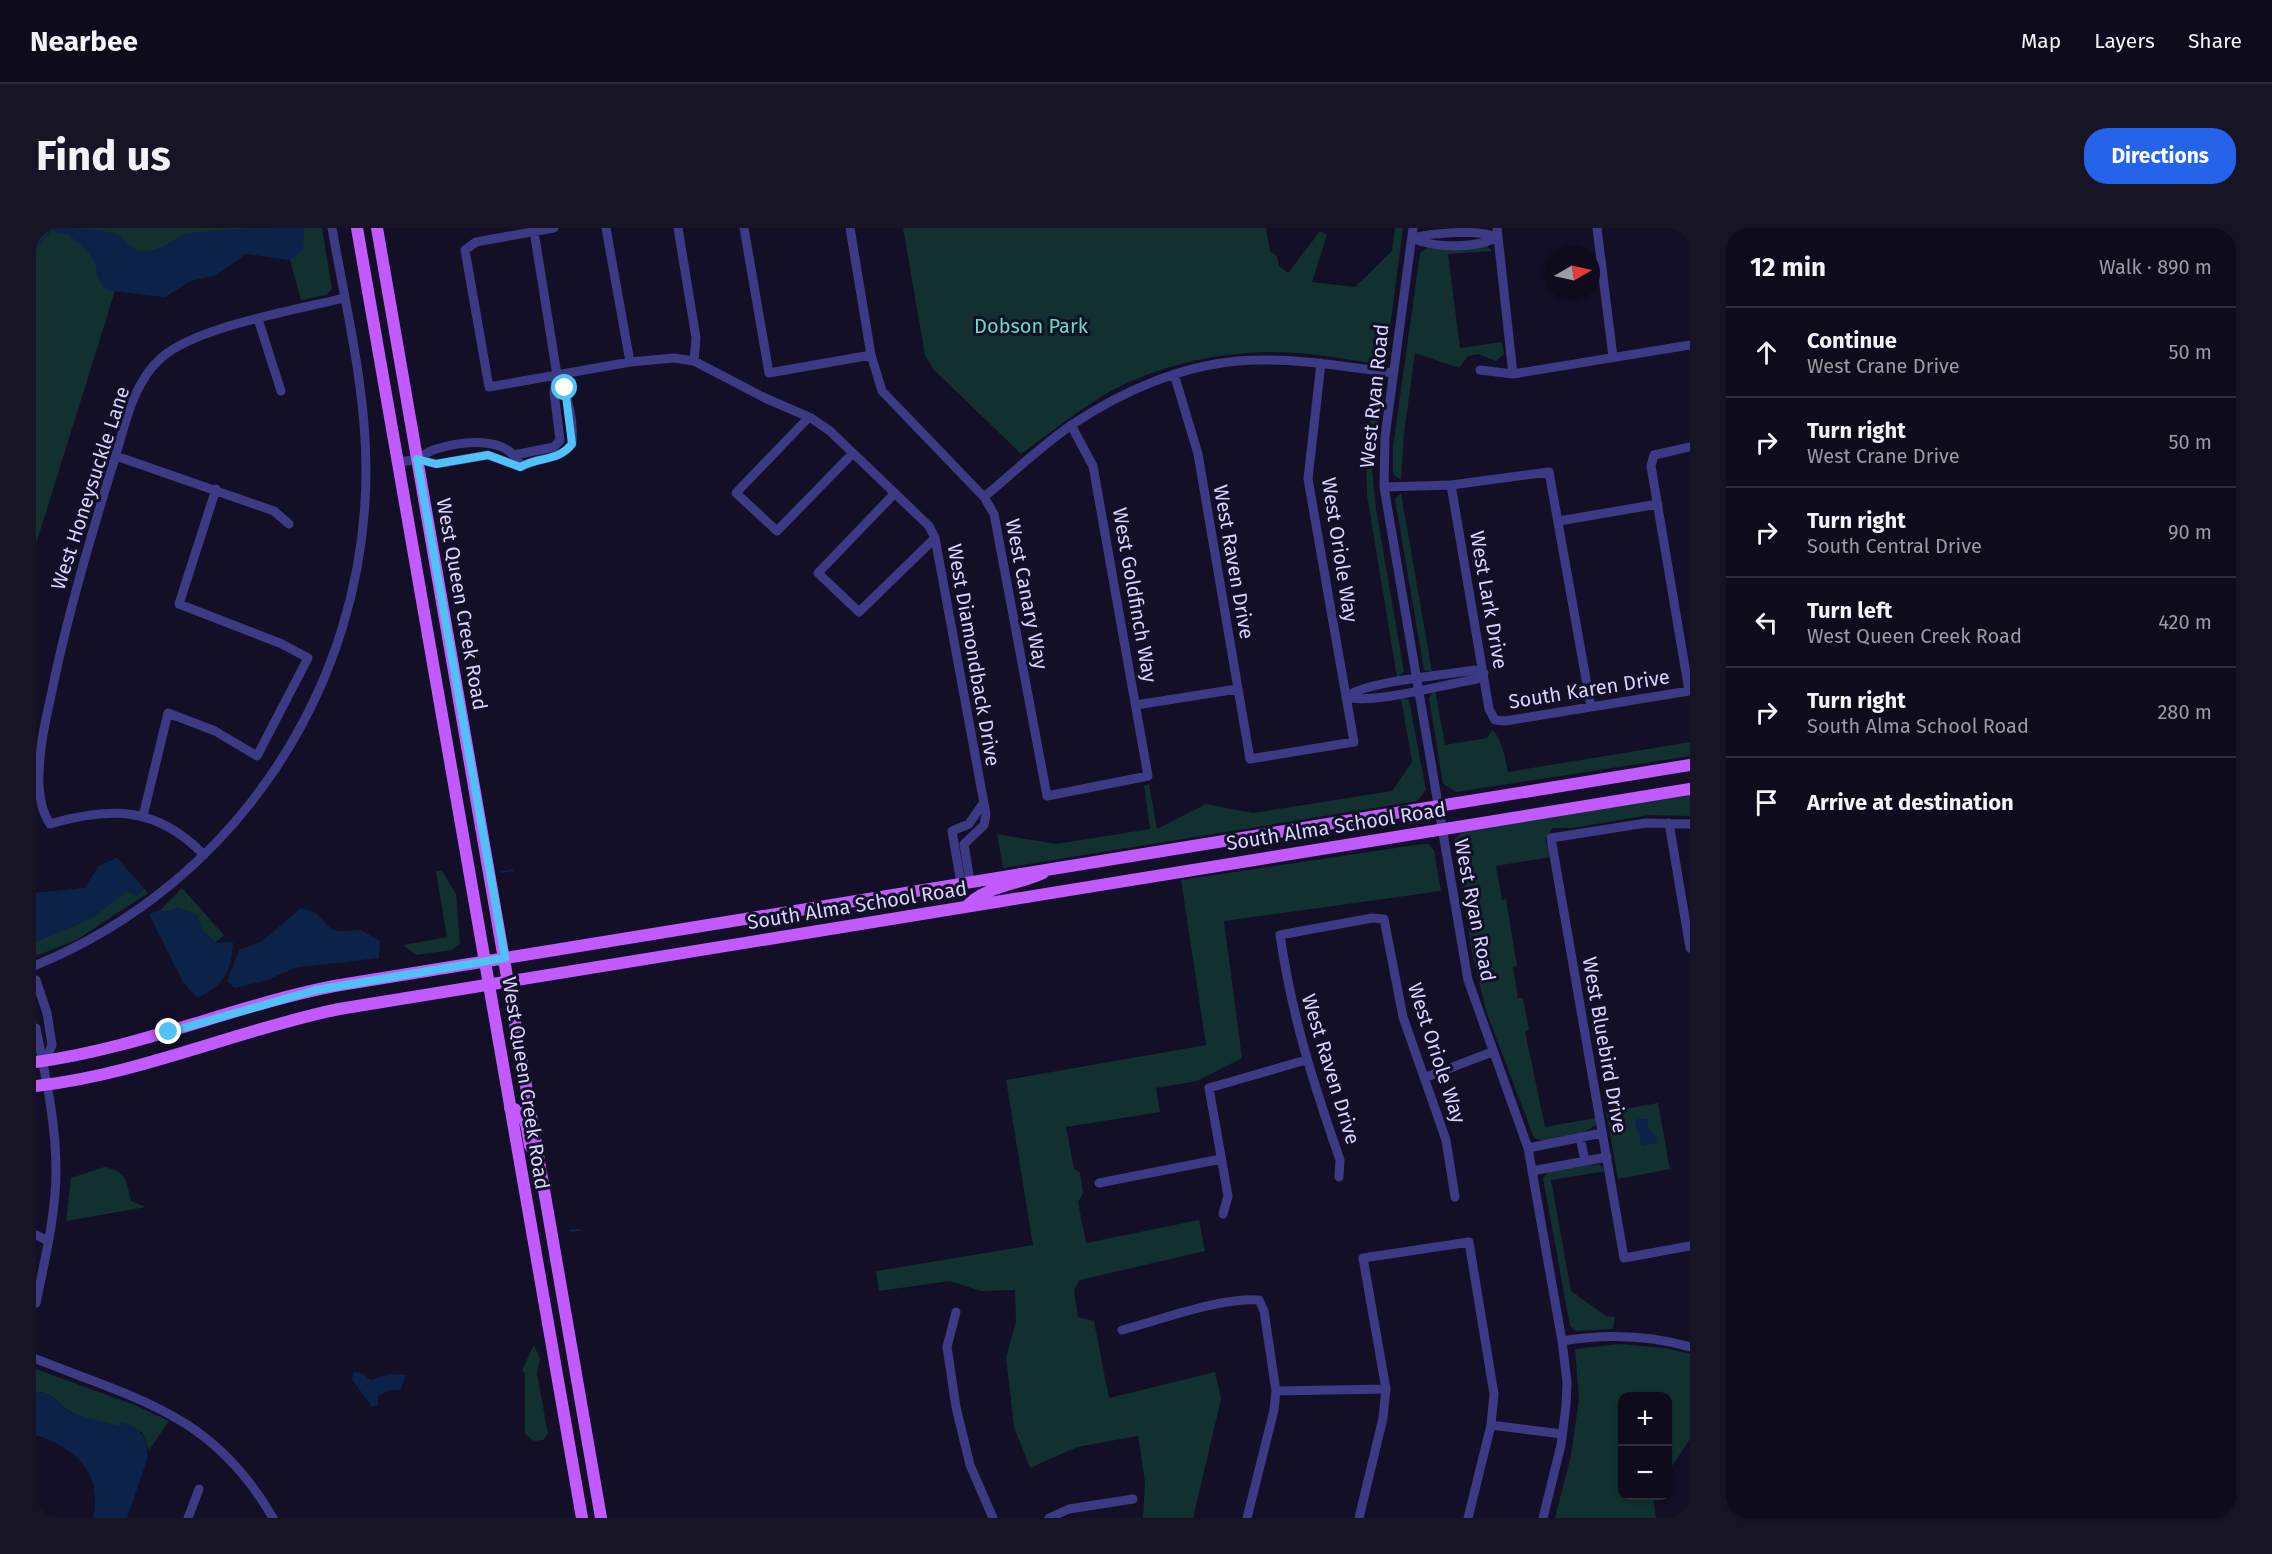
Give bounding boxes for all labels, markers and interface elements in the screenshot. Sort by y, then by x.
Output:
text: Nearbee [30,25,138,58]
text: Map [2021,28,2061,54]
text: Layers [2094,28,2155,54]
text: Share [2188,28,2242,54]
button: Directions [2084,128,2236,184]
text: Find us [36,131,171,181]
north arrow [1546,246,1600,300]
text: 12 min [1750,252,1826,283]
text: Walk · 890 m [2099,255,2212,279]
park label: Dobson Park [974,314,1089,338]
street label: West Ryan Road [1355,323,1393,469]
text: Continue [1807,327,1897,354]
icon: ahead [1750,336,1783,369]
text: 50 m [2168,340,2212,364]
text: West Crane Drive [1807,354,1960,378]
route start [551,374,577,400]
street label: West Honeysuckle Lane [46,383,134,593]
text: Turn right [1807,417,1906,444]
icon: right [1750,426,1783,459]
text: 50 m [2168,430,2212,454]
text: West Crane Drive [1807,444,1960,468]
street label: West Oriole Way [1317,476,1363,624]
street label: West Raven Drive [1209,483,1259,641]
street label: West Queen Creek Road [432,496,492,712]
street label: West Goldfinch Way [1108,506,1162,685]
text: Turn right [1807,507,1906,534]
icon: right [1750,516,1783,549]
street label: West Canary Way [1001,517,1053,671]
text: 90 m [2168,520,2212,544]
street label: West Lark Drive [1465,529,1513,671]
text: South Central Drive [1807,534,1982,558]
street label: West Diamondback Drive [943,542,1005,768]
text: Turn left [1807,597,1892,624]
icon: left [1750,606,1783,639]
text: 420 m [2158,610,2212,634]
text: West Queen Creek Road [1807,624,2022,648]
street label: South Karen Drive [1507,664,1671,714]
text: Turn right [1807,687,1906,714]
icon: right [1750,696,1783,729]
text: 280 m [2157,700,2212,724]
text: South Alma School Road [1807,714,2029,738]
icon: arrive [1750,786,1783,819]
text: Arrive at destination [1807,789,2014,816]
street label: South Alma School Road [1225,797,1447,855]
street label: West Ryan Road [1449,837,1501,983]
street label: South Alma School Road [746,876,968,934]
street label: West Bluebird Drive [1578,955,1632,1135]
street label: West Queen Creek Road [497,975,555,1191]
street label: West Oriole Way [1403,980,1471,1126]
street label: West Raven Drive [1297,991,1365,1147]
route end [155,1018,181,1044]
map controls [1618,1392,1672,1500]
button: + [1618,1392,1672,1446]
button: − [1618,1446,1672,1500]

